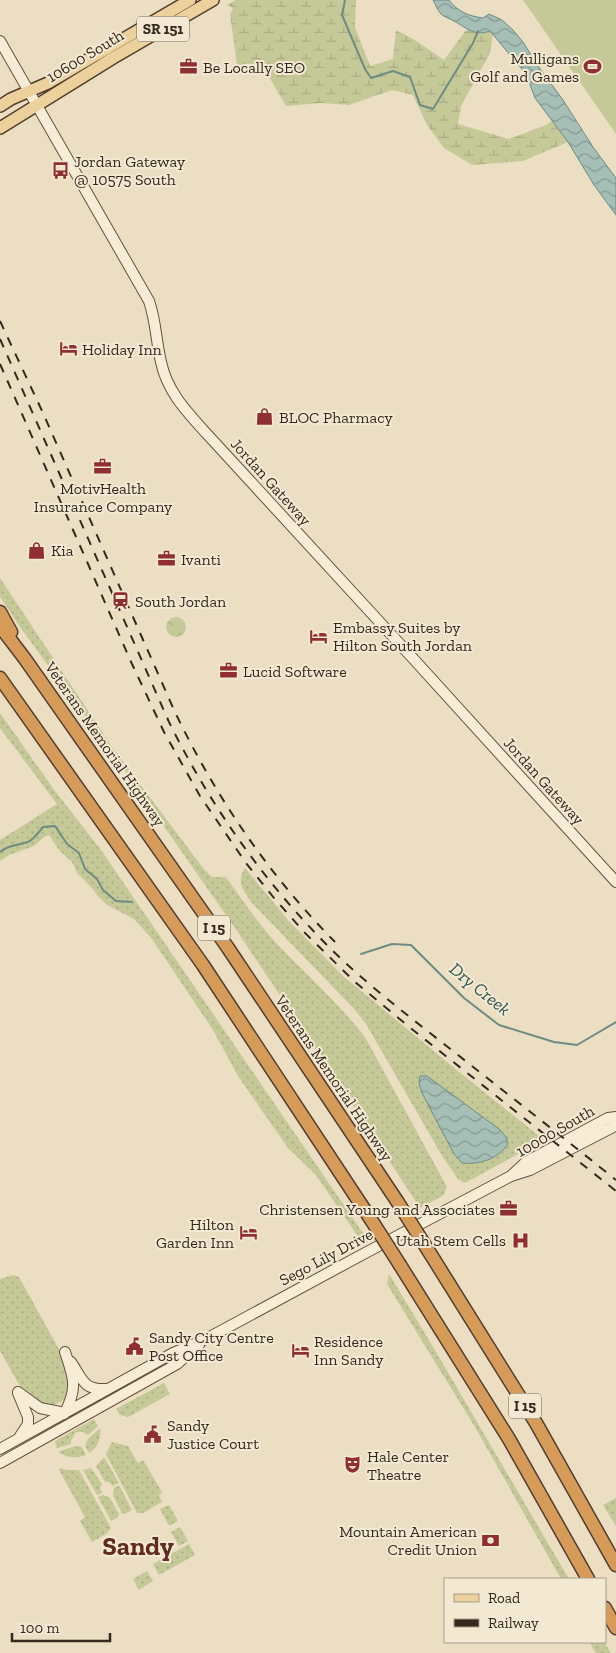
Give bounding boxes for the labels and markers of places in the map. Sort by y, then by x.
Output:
place label: Mulligans Golf and Games [470,49,579,86]
office icon: Be Locally SEO [179,57,199,77]
sports icon: Mulligans Golf and Games [583,57,603,77]
place label: Be Locally SEO [203,58,306,77]
place label: Jordan Gateway @ 10575 South [74,152,186,189]
bus stop icon: Jordan Gateway @ 10575 South [50,160,70,180]
hotel icon: Holiday Inn [58,339,78,359]
place label: Holiday Inn [82,340,163,359]
shop icon: BLOC Pharmacy [255,407,275,427]
place label: BLOC Pharmacy [279,408,394,427]
office icon: MotivHealth Insurance Company [93,457,113,477]
place label: MotivHealth Insurance Company [34,479,173,516]
shop icon: Kia [27,540,47,560]
place label: Kia [51,541,74,560]
office icon: Ivanti [157,549,177,569]
place label: Ivanti [181,550,222,569]
station icon: South Jordan [111,591,131,611]
place label: South Jordan [135,592,227,611]
place label: Embassy Suites by Hilton South Jordan [333,618,473,655]
hotel icon: Embassy Suites by Hilton South Jordan [309,626,329,646]
office icon: Lucid Software [219,661,239,681]
place label: Lucid Software [243,662,347,681]
office icon: Christensen Young and Associates [499,1199,519,1219]
place label: Christensen Young and Associates [259,1200,495,1219]
place label: Hilton Garden Inn [156,1215,235,1252]
hotel icon: Hilton Garden Inn [238,1223,258,1243]
hospital icon: Utah Stem Cells [510,1230,530,1250]
place label: Utah Stem Cells [396,1231,506,1250]
place label: Sandy City Centre Post Office [149,1328,274,1365]
place label: Residence Inn Sandy [314,1332,384,1369]
public building icon: Sandy City Centre Post Office [125,1336,145,1356]
hotel icon: Residence Inn Sandy [290,1340,310,1360]
place label: Sandy Justice Court [167,1416,259,1453]
public building icon: Sandy Justice Court [143,1424,163,1444]
place label: Hale Center Theatre [367,1447,450,1484]
theatre icon: Hale Center Theatre [343,1455,363,1475]
place label: Mountain American Credit Union [339,1522,478,1559]
bank icon: Mountain American Credit Union [481,1530,501,1550]

